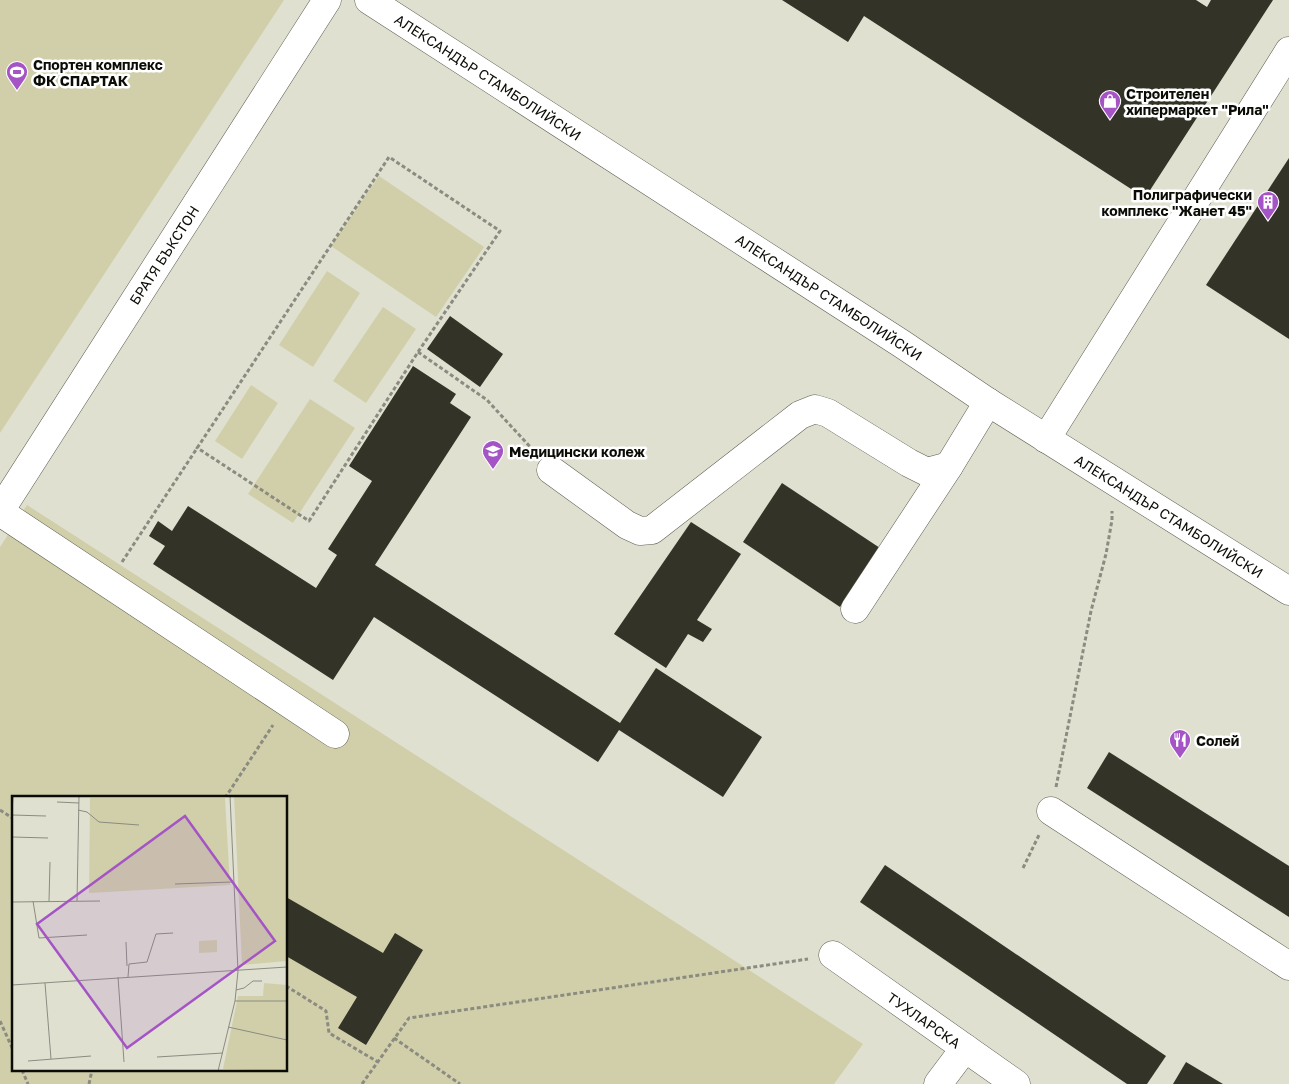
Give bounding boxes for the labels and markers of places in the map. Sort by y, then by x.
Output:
place label: Спортен комплекс ФК СПАРТАК [33,56,163,89]
sports icon: Спортен комплекс ФК СПАРТАК [5,60,29,91]
place label: Строителен хипермаркет "Рила" [1126,85,1269,118]
shop icon: Строителен хипермаркет "Рила" [1098,89,1122,120]
place label: Полиграфически комплекс "Жанет 45" [1101,186,1252,219]
building icon: Полиграфически комплекс "Жанет 45" [1256,190,1280,221]
school or university icon: Медицински колеж [481,439,505,470]
place label: Медицински колеж [509,443,645,460]
restaurant icon: Солей [1168,728,1192,759]
place label: Солей [1196,732,1239,749]

